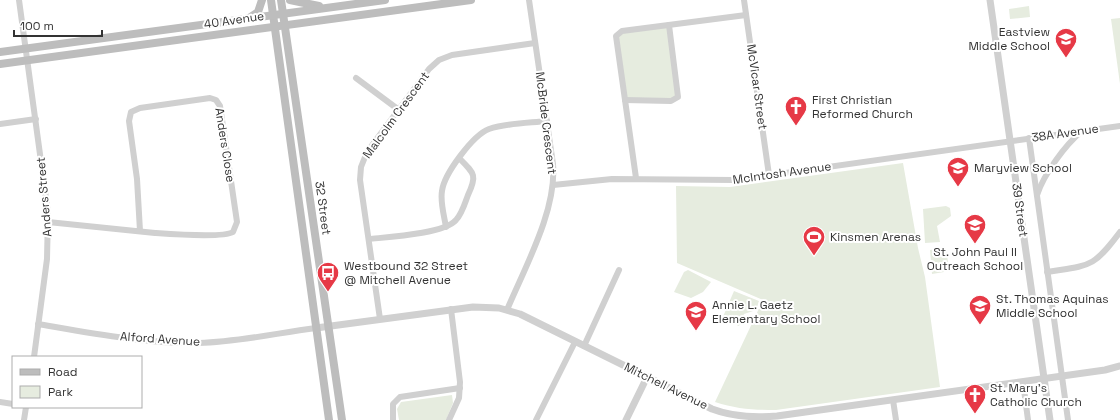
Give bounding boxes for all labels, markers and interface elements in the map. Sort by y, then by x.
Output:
street label: 40 Avenue [203,8,265,32]
scale bar [14,12,102,38]
text: 100 m [20,18,54,34]
place label: Eastview Middle School [968,24,1050,54]
school or university icon: Eastview Middle School [1053,26,1079,59]
street label: McVicar Street [743,43,771,131]
street label: Malcolm Crescent [359,68,433,162]
street label: McBride Crescent [532,71,560,175]
place label: First Christian Reformed Church [812,92,913,122]
church icon: First Christian Reformed Church [783,94,809,127]
street label: Anders Close [211,107,239,183]
street label: 38A Avenue [1030,120,1100,146]
school or university icon: Maryview School [945,155,971,188]
street label: Anders Street [33,156,55,238]
street label: McIntosh Avenue [732,158,832,188]
place label: Maryview School [974,160,1072,176]
street label: 32 Street [311,180,335,236]
street label: 39 Street [1008,182,1032,238]
school or university icon: St. John Paul II Outreach School [962,212,988,245]
sports icon: Kinsmen Arenas [801,224,827,257]
place label: Kinsmen Arenas [830,229,921,245]
place label: St. John Paul II Outreach School [927,244,1023,274]
place label: Westbound 32 Street @ Mitchell Avenue [344,258,468,288]
bus stop icon: Westbound 32 Street @ Mitchell Avenue [315,260,341,293]
place label: St. Thomas Aquinas Middle School [996,291,1109,321]
school or university icon: St. Thomas Aquinas Middle School [967,293,993,326]
place label: Annie L. Gaetz Elementary School [712,297,820,327]
school or university icon: Annie L. Gaetz Elementary School [683,299,709,332]
street label: Alford Avenue [119,328,201,350]
legend [12,356,142,408]
street label: Mitchell Avenue [621,359,711,413]
text: Road [48,364,77,380]
place label: St. Mary's Catholic Church [990,380,1082,410]
church icon: St. Mary's Catholic Church [962,382,988,415]
text: Park [48,384,73,400]

